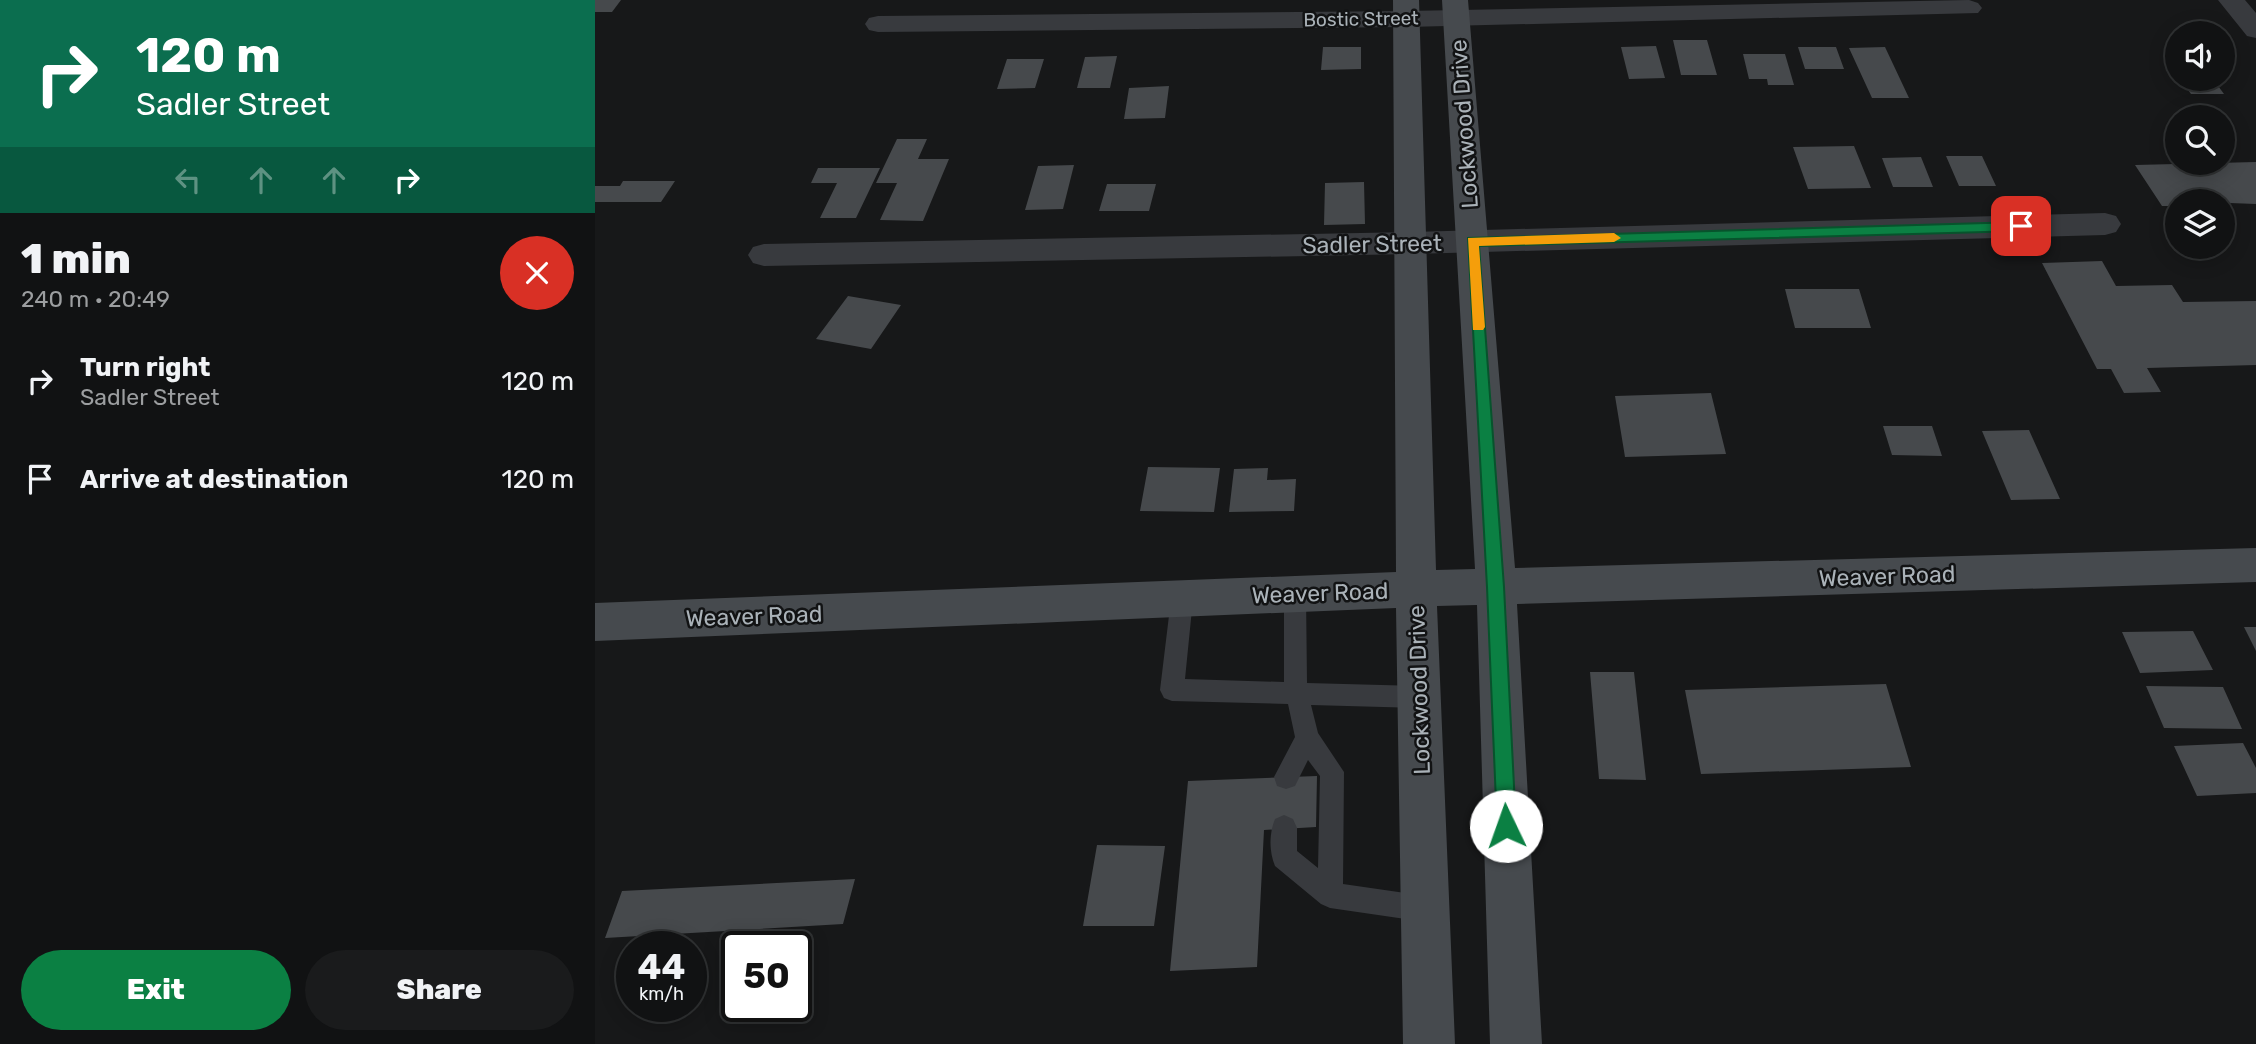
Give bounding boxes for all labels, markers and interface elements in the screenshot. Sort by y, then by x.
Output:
street label: Bostic Street [1303,6,1419,32]
map controls [2165,21,2235,259]
button: sound [2165,21,2235,91]
text: 120 m [136,26,281,84]
icon: right [21,28,112,119]
street label: Lockwood Drive [1444,38,1484,210]
text: Sadler Street [136,85,330,123]
button: search [2165,105,2235,175]
icon: left [169,161,207,199]
icon: ahead [242,161,280,199]
icon: ahead [315,161,353,199]
icon: right [388,161,426,199]
button: layers [2165,189,2235,259]
pin [1991,196,2051,256]
icon: arrive [2002,207,2040,245]
street label: Sadler Street [1302,229,1442,259]
text: 1 min [21,234,131,284]
button: close [500,236,574,310]
text: 240 m · 20:49 [21,285,170,313]
text: Turn right [80,352,210,383]
icon: right [21,362,59,400]
text: 120 m [502,366,574,397]
text: Sadler Street [80,383,220,411]
icon: arrive [21,460,59,498]
text: Arrive at destination [80,464,348,495]
text: 120 m [502,464,574,495]
street label: Weaver Road [1818,560,1956,592]
street label: Weaver Road [1251,577,1389,609]
street label: Weaver Road [685,600,823,632]
street label: Lockwood Drive [1402,605,1436,775]
position arrow [1469,789,1543,863]
speed limit sign: 50 [721,931,812,1022]
text: 44 [638,946,685,988]
button: Exit [21,950,291,1030]
button: Share [305,950,574,1030]
text: km/h [639,983,684,1005]

